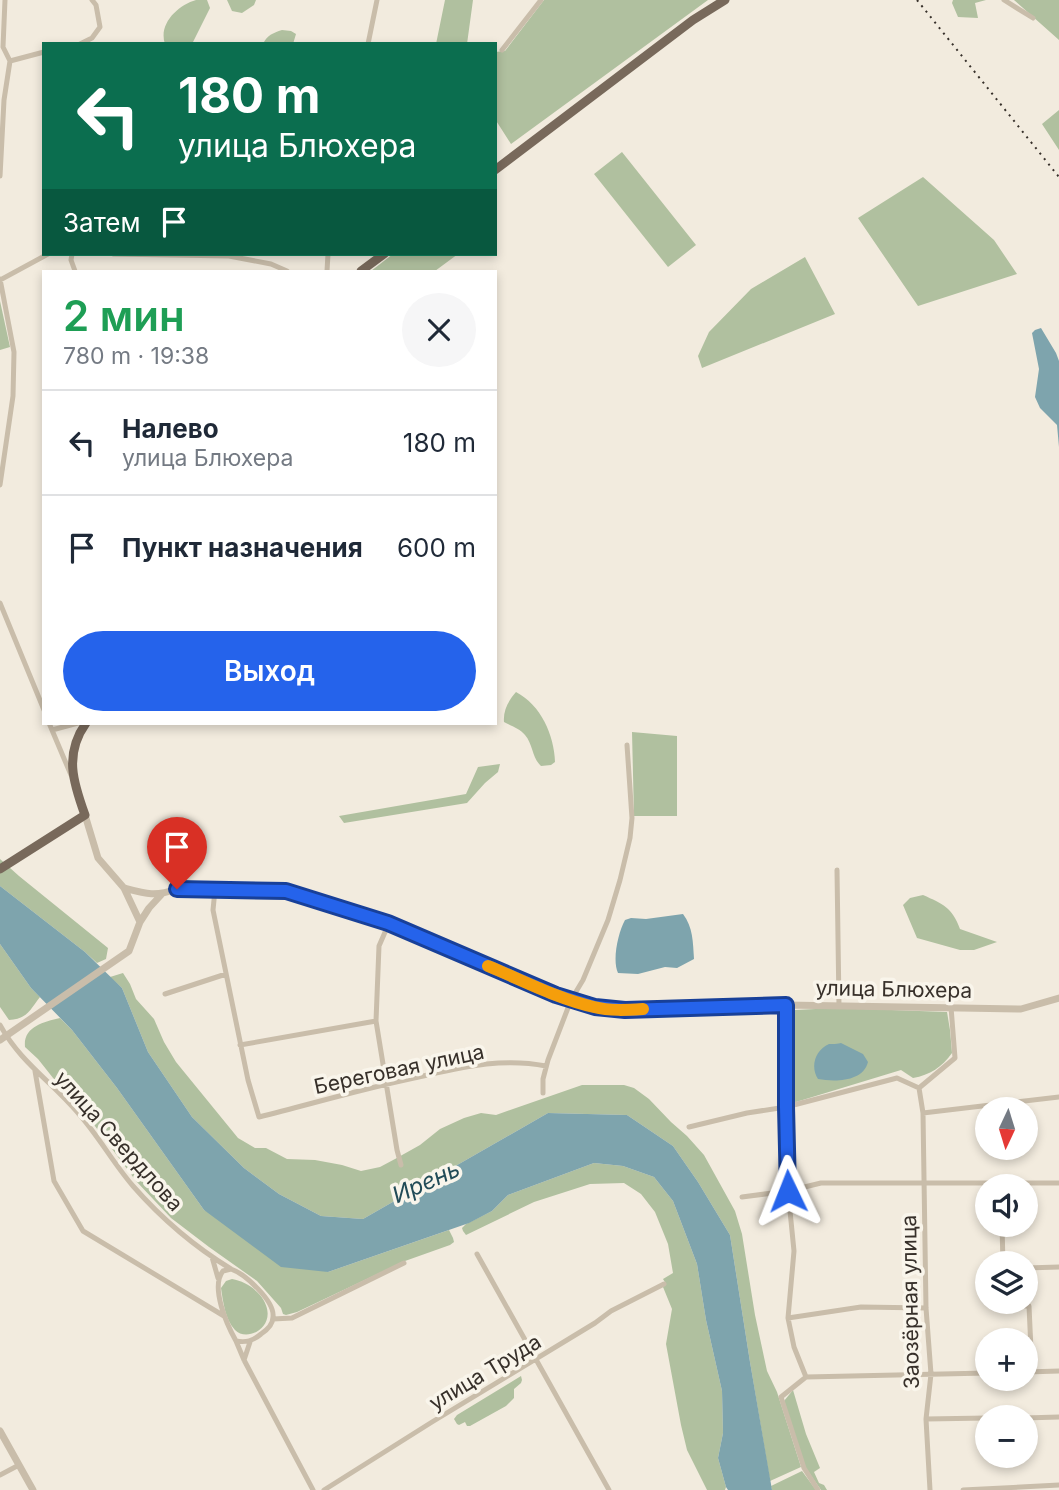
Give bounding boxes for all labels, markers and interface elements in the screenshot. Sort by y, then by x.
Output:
text: 180 m [178,66,320,125]
icon: left [63,70,154,161]
text: улица Блюхера [178,126,417,165]
icon: arrive [155,203,193,241]
text: Затем [63,207,141,238]
text: 2 мин [63,290,185,341]
button: close [402,293,476,367]
text: 780 m · 19:38 [63,342,209,370]
text: Налево [122,413,219,444]
icon: left [63,424,101,462]
text: 180 m [403,427,476,458]
text: улица Блюхера [122,444,293,472]
icon: arrive [63,529,101,567]
text: Пункт назначения [122,532,363,563]
text: 600 m [397,532,476,563]
button: Выход [63,631,476,711]
pin [147,817,207,889]
icon: arrive [158,828,196,866]
street label: улица Блюхера [816,975,972,1003]
street label: Береговая улица [312,1039,486,1099]
street label: улица Свердлова [50,1066,188,1216]
north arrow [975,1097,1038,1160]
map controls [975,1097,1038,1468]
position arrow [751,1154,825,1228]
water label: Ирень [388,1155,464,1209]
button: sound [975,1174,1038,1237]
street label: Заозёрная улица [896,1215,924,1389]
button: layers [975,1251,1038,1314]
button: + [975,1328,1038,1391]
street label: улица Труда [424,1329,546,1415]
button: − [975,1405,1038,1468]

